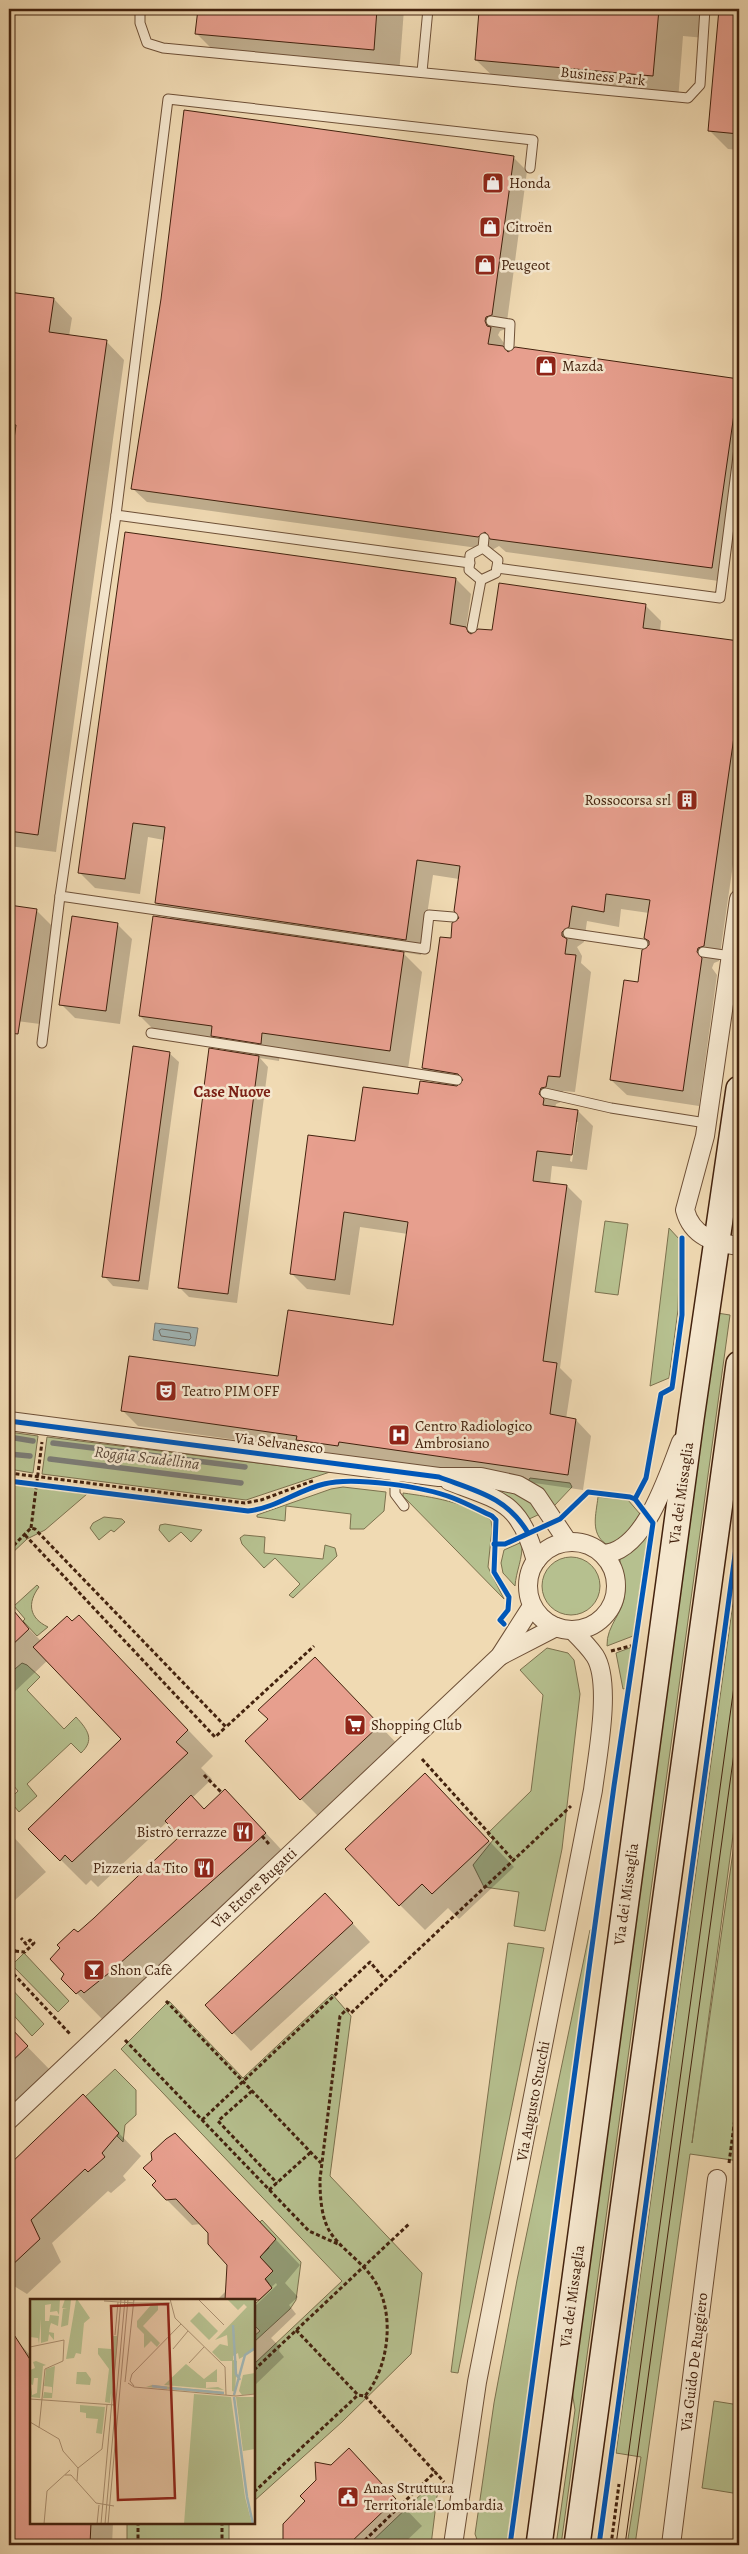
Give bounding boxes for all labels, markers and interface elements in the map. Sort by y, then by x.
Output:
street label: Business Park [559,62,647,90]
shop icon: Honda [481,171,505,195]
place label: Honda [509,173,551,193]
shop icon: Citroën [478,215,502,239]
place label: Citroën [506,217,552,237]
shop icon: Peugeot [473,253,497,277]
place label: Peugeot [501,255,550,275]
shop icon: Mazda [534,354,558,378]
place label: Mazda [562,356,604,376]
building icon: Rossocorsa srl [675,788,699,812]
place label: Rossocorsa srl [585,790,671,810]
district label: Case Nuove [193,1081,271,1103]
theatre icon: Teatro PIM OFF [154,1379,178,1403]
place label: Teatro PIM OFF [182,1381,279,1401]
place label: Centro Radiologico Ambrosiano [414,1416,532,1453]
hospital icon: Centro Radiologico Ambrosiano [387,1423,411,1447]
street label: Via Selvanesco [233,1428,324,1458]
water label: Roggia Scudellina [93,1441,201,1475]
street label: Via dei Missaglia [664,1441,698,1546]
supermarket icon: Shopping Club [343,1713,367,1737]
place label: Shopping Club [371,1715,462,1735]
restaurant icon: Bistrò terrazze [231,1820,255,1844]
place label: Bistrò terrazze [136,1822,227,1842]
street label: Via dei Missaglia [609,1842,643,1947]
street label: Via Ettore Bugatti [206,1843,301,1933]
restaurant icon: Pizzeria da Tito [192,1856,216,1880]
place label: Pizzeria da Tito [93,1858,188,1878]
bar icon: Shon Cafè [82,1958,106,1982]
place label: Shon Cafè [110,1960,173,1980]
street label: Via Augusto Stucchi [511,2039,554,2164]
street label: Via dei Missaglia [555,2244,589,2349]
street label: Via Guido De Ruggiero [675,2292,712,2433]
inset map [30,2299,255,2524]
place label: Anas Struttura Territoriale Lombardia [363,2478,504,2515]
public building icon: Anas Struttura Territoriale Lombardia [336,2485,360,2509]

